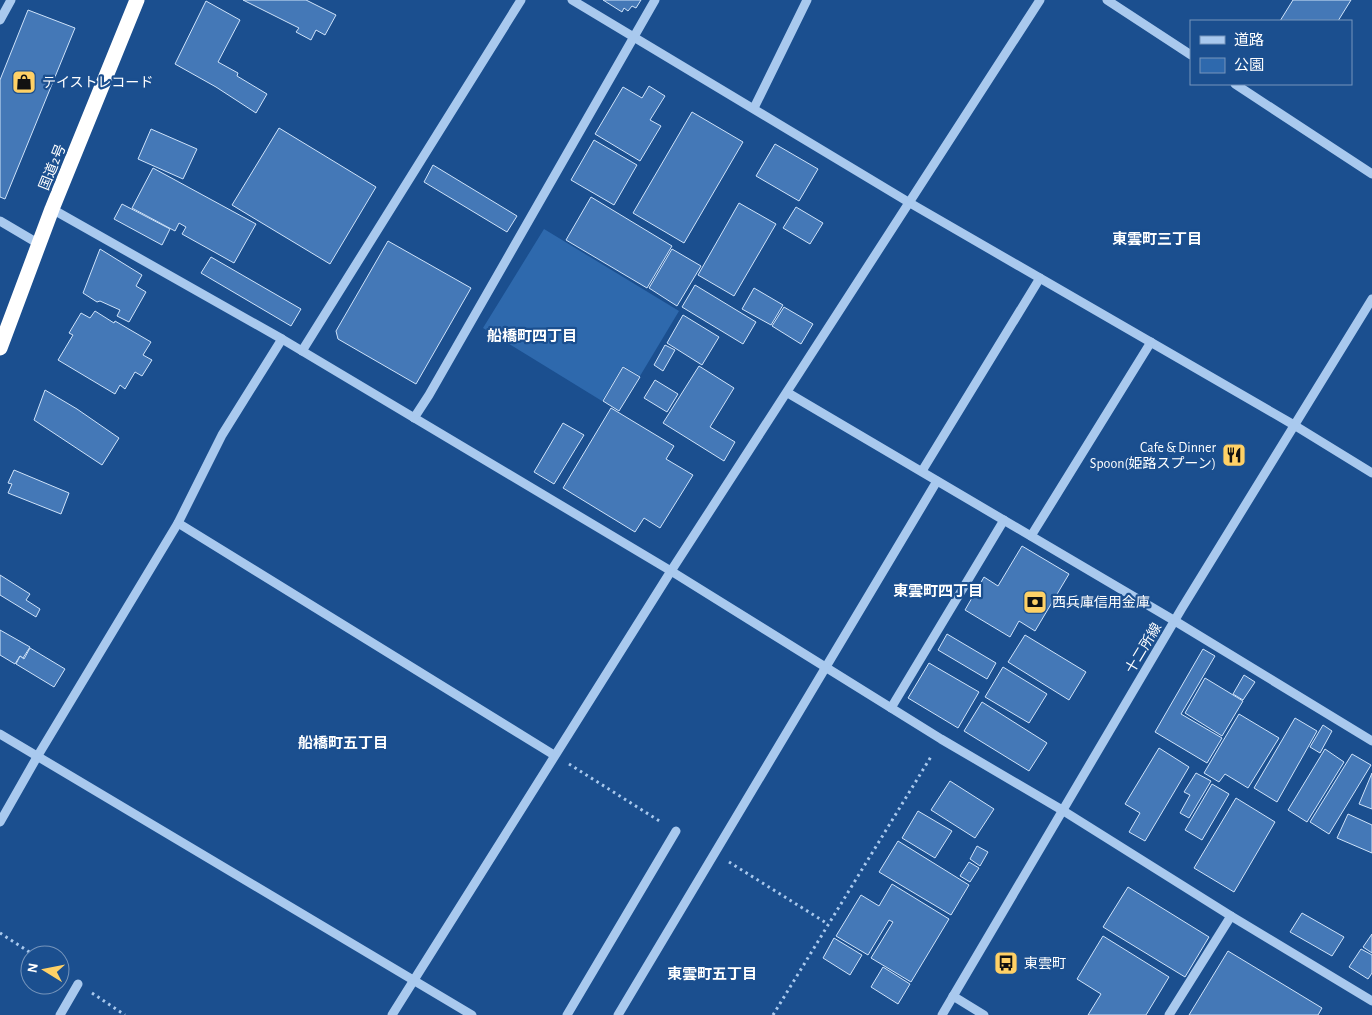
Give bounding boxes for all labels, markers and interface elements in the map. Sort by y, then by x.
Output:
legend [1190,20,1352,85]
text: 道路 [1234,32,1264,48]
text: 公園 [1234,57,1264,73]
shop icon: テイストレコード [11,69,37,95]
place label: テイストレコード [42,76,154,90]
street label: 国道2号 [36,142,68,192]
district label: 東雲町三丁目 [1112,231,1202,247]
district label: 船橋町四丁目 [487,328,577,344]
place label: Cafe & Dinner Spoon(姫路スプーン) [1090,441,1216,471]
restaurant icon: Cafe & Dinner Spoon(姫路スプーン) [1221,442,1247,468]
district label: 東雲町四丁目 [893,583,983,599]
bank icon: 西兵庫信用金庫 [1022,589,1048,615]
place label: 西兵庫信用金庫 [1052,595,1150,610]
street label: 十二所線 [1123,620,1164,676]
district label: 船橋町五丁目 [298,735,388,751]
north arrow [20,945,70,995]
bus stop icon: 東雲町 [993,950,1019,976]
place label: 東雲町 [1024,956,1066,971]
text: N [25,962,41,974]
district label: 東雲町五丁目 [667,966,757,982]

